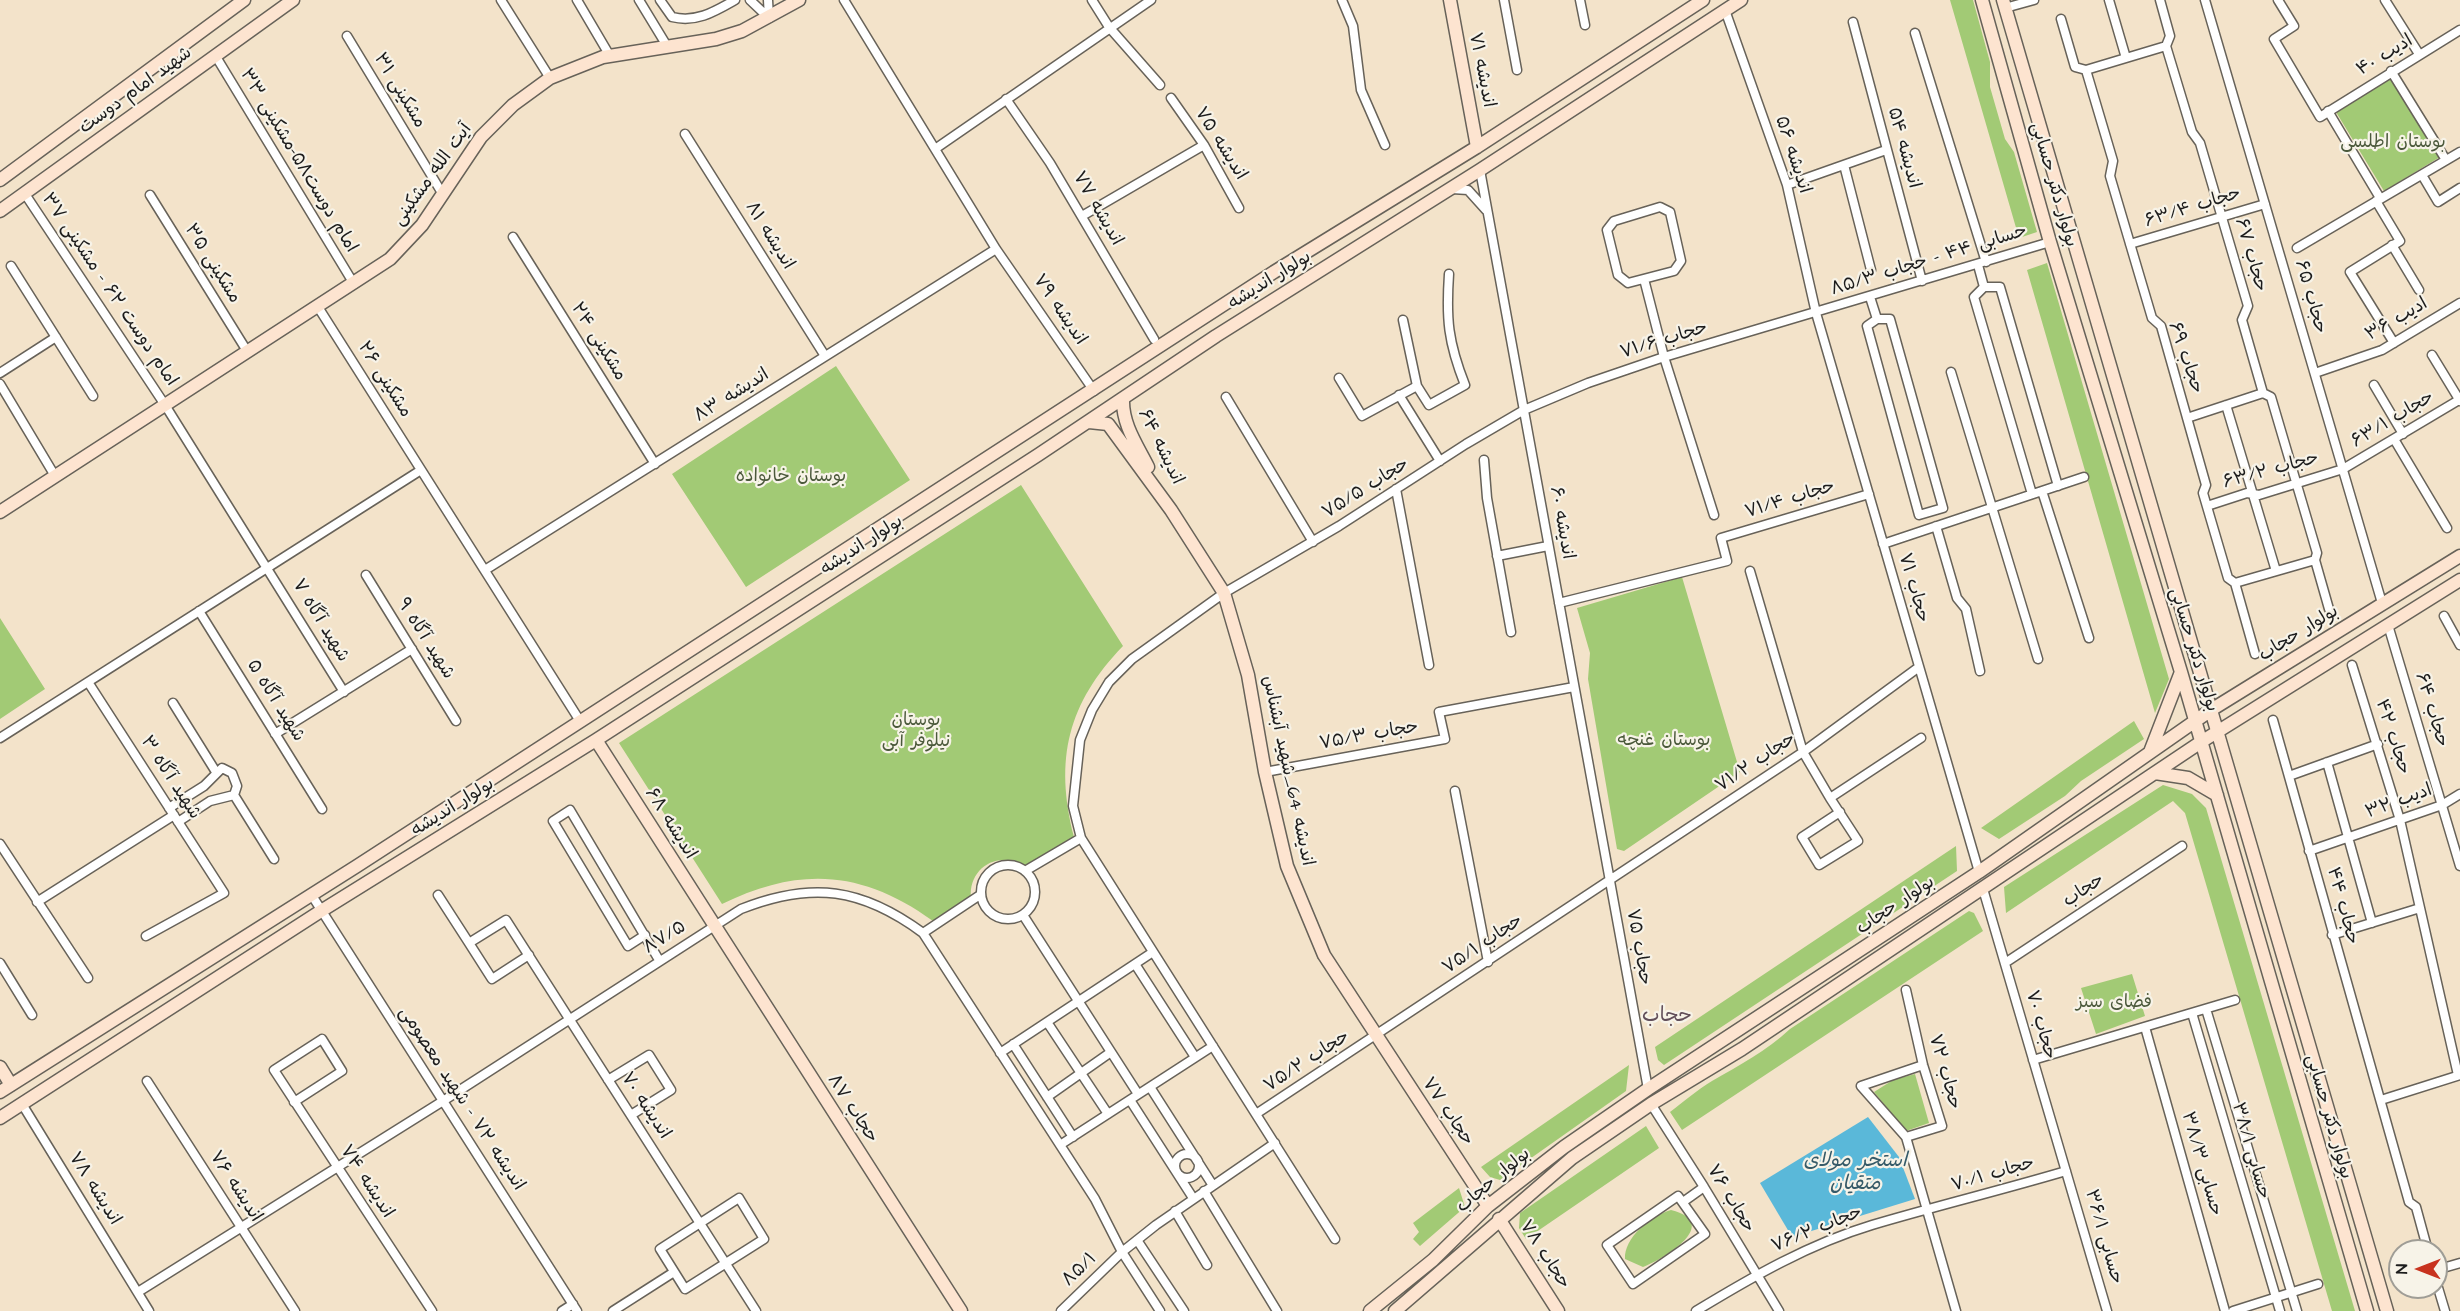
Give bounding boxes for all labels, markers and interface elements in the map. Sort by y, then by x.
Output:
street label: اندیشه ۷۱ [1463,31,1499,109]
street label: ادیب ۴۰ [2353,31,2417,81]
street label: شهید امام دوست [75,43,197,139]
street label: مشکینی ۳۱ [368,50,430,132]
street label: امام دوست۵۸-مشکینی ۳۳ [234,65,362,257]
street label: اندیشه ۷۵ [1189,104,1251,184]
street label: اندیشه ۵۴ [1882,105,1924,191]
street label: اندیشه ۵۶ [1769,114,1815,196]
street label: آیت الله مشکینی [389,120,477,230]
street label: بولوار دکتر حسابی [2025,120,2081,250]
park label: بوستان اطلسی [2340,132,2446,154]
street label: اندیشه ۷۷ [1067,168,1127,250]
street label: حجاب ۶۳/۴ [2142,183,2244,233]
street label: امام دوست ۶۲ - مشکینی ۳۷ [36,189,182,391]
street label: اندیشه ۸۱ [740,198,798,274]
street label: حجاب ۶۷ [2229,216,2271,294]
street label: مشکینی ۳۵ [179,220,245,308]
street label: حسابی ۴۴ - حجاب ۸۵/۳ [1828,221,2030,301]
street label: بولوار اندیشه [1224,247,1316,315]
street label: حجاب ۶۵ [2289,258,2331,336]
street label: اندیشه ۷۹ [1027,270,1091,350]
street label: ادیب ۳۶ [2362,294,2432,346]
street label: مشکینی ۲۴ [566,299,630,385]
street label: حجاب ۷۱/۶ [1618,317,1710,365]
street label: حجاب ۶۹ [2163,319,2207,397]
street label: مشکینی ۲۶ [352,338,416,422]
street label: اندیشه ۸۳ [691,365,773,427]
street label: حجاب ۶۳/۱ [2348,387,2438,453]
street label: اندیشه ۶۴ [1133,406,1187,488]
street label: حجاب ۶۳/۲ [2221,448,2321,494]
street label: حجاب ۷۵/۵ [1319,454,1413,524]
park label: بوستان خانواده [736,466,846,488]
street label: حجاب ۷۱/۴ [1742,476,1838,524]
street label: اندیشه ۶۰ [1544,485,1578,561]
street label: بولوار اندیشه [817,511,907,581]
street label: حجاب ۷۱ [1893,551,1933,625]
street label: شهید آگاه ۷ [287,576,353,666]
street label: بولوار دکتر حسابی [2164,585,2222,715]
street label: شهید آگاه ۹ [392,594,458,684]
street label: بولوار حجاب [2255,601,2343,667]
street label: شهید آگاه ۵ [241,656,309,746]
street label: حجاب ۶۴ [2409,670,2453,750]
street label: اندیشه 64_شهید آبشناس [1256,674,1318,868]
street label: حجاب ۴۲ [2370,697,2414,777]
park label: بوستان نیلوفر آبی [882,710,950,752]
street label: حجاب ۷۵/۳ [1318,717,1420,755]
street label: حجاب ۷۱/۲ [1712,728,1800,798]
park label: بوستان غنچه [1618,730,1710,752]
street label: شهید آگاه ۳ [135,732,205,824]
street label: بولوار اندیشه [407,774,499,842]
street label: ادیب ۳۲ [2363,780,2435,824]
street label: اندیشه ۶۸ [640,784,700,864]
street label: حجاب ۴۴ [2321,865,2363,947]
street label: حجاب [2059,870,2109,912]
street label: بولوار حجاب [1853,872,1939,940]
street label: حجاب ۷۵ [1621,907,1655,987]
street label: حجاب ۷۵/۱ [1439,910,1527,980]
street label: ۸۷/۵ [640,917,690,959]
street label: حجاب ۷۰ [2020,988,2060,1062]
park label: فضای سبز [2076,992,2152,1014]
street label: اندیشه ۷۲ - شهید معصومی [393,1003,529,1195]
district label: حجاب [1642,1005,1692,1029]
street label: حجاب ۷۵/۲ [1260,1026,1354,1098]
street label: حجاب ۷۲ [1923,1032,1965,1112]
street label: بولوار دکتر حسابی [2300,1052,2356,1182]
street label: اندیشه ۷۰ [615,1069,675,1143]
street label: حجاب ۸۷ [822,1071,882,1147]
street label: حجاب ۷۷ [1416,1074,1478,1150]
street label: حسابی ۳۸/۱ [2226,1100,2274,1202]
street label: حسابی ۳۸/۳ [2176,1109,2226,1219]
street label: اندیشه ۷۴ [334,1141,398,1223]
street label: بولوار حجاب [1453,1144,1535,1218]
street label: اندیشه ۷۶ [204,1147,266,1227]
street label: اندیشه ۷۸ [63,1148,125,1230]
water label: استخر مولای متقیان [1803,1150,1907,1197]
street label: حجاب ۷۰/۱ [1949,1153,2037,1197]
street label: حجاب ۷۶ [1701,1161,1759,1237]
street label: حسابی ۳۶/۱ [2079,1187,2127,1287]
street label: حجاب ۷۶/۲ [1768,1202,1866,1258]
street label: حجاب ۷۸ [1514,1217,1574,1293]
north arrow [2388,1239,2448,1299]
street label: ۸۵/۱ [1058,1248,1102,1292]
text: N [2391,1264,2413,1274]

